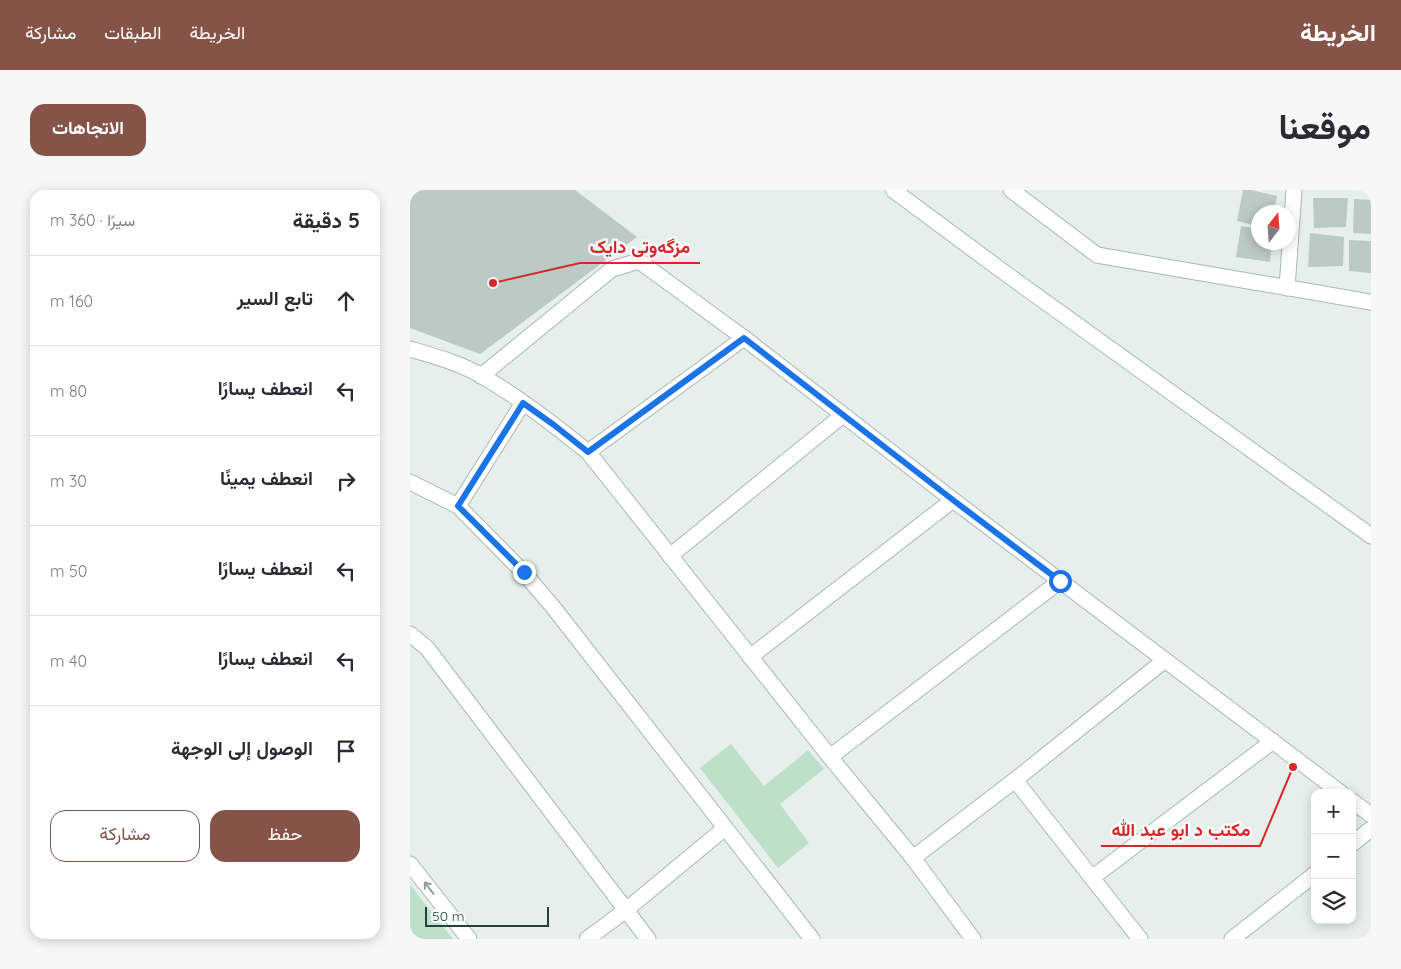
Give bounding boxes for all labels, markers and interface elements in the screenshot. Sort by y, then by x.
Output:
text: الخريطة [1300,17,1376,47]
text: مشاركة [25,21,76,44]
text: الطبقات [104,21,161,44]
text: الخريطة [189,21,245,44]
button: الاتجاهات [30,104,146,156]
text: موقعنا [1278,104,1371,148]
north arrow [1251,205,1296,250]
text: 5 دقيقة [292,207,360,233]
text: سيرًا · 360 m [50,210,135,230]
callout: مزگەوتی دایک [580,230,700,263]
text: مزگەوتی دایک [590,235,690,258]
text: تابع السير [237,286,313,310]
icon: ahead [332,287,360,315]
text: 160 m [50,291,93,311]
text: انعطف يسارًا [218,376,313,400]
icon: left [332,377,360,405]
text: 80 m [50,381,87,401]
text: انعطف يمينًا [220,466,313,490]
icon: right [332,467,360,495]
text: 30 m [50,471,87,491]
text: انعطف يسارًا [218,556,313,580]
icon: left [332,557,360,585]
text: 50 m [50,561,87,581]
route end [513,561,536,584]
route start [1049,570,1072,593]
text: انعطف يسارًا [218,646,313,670]
icon: left [332,647,360,675]
text: 40 m [50,651,87,671]
text: الوصول إلى الوجهة [171,736,313,760]
icon: arrive [332,737,360,765]
map controls [1311,789,1356,924]
button: + [1311,789,1356,834]
button: مشاركة [50,810,200,862]
button: حفظ [210,810,360,862]
callout: مكتب د ابو عبد الله [1101,813,1260,846]
text: مكتب د ابو عبد الله [1112,818,1251,841]
button: − [1311,834,1356,879]
button: layers [1311,879,1356,924]
one-way arrow [423,882,434,895]
scale bar [425,904,549,927]
text: 50 m [432,907,465,925]

